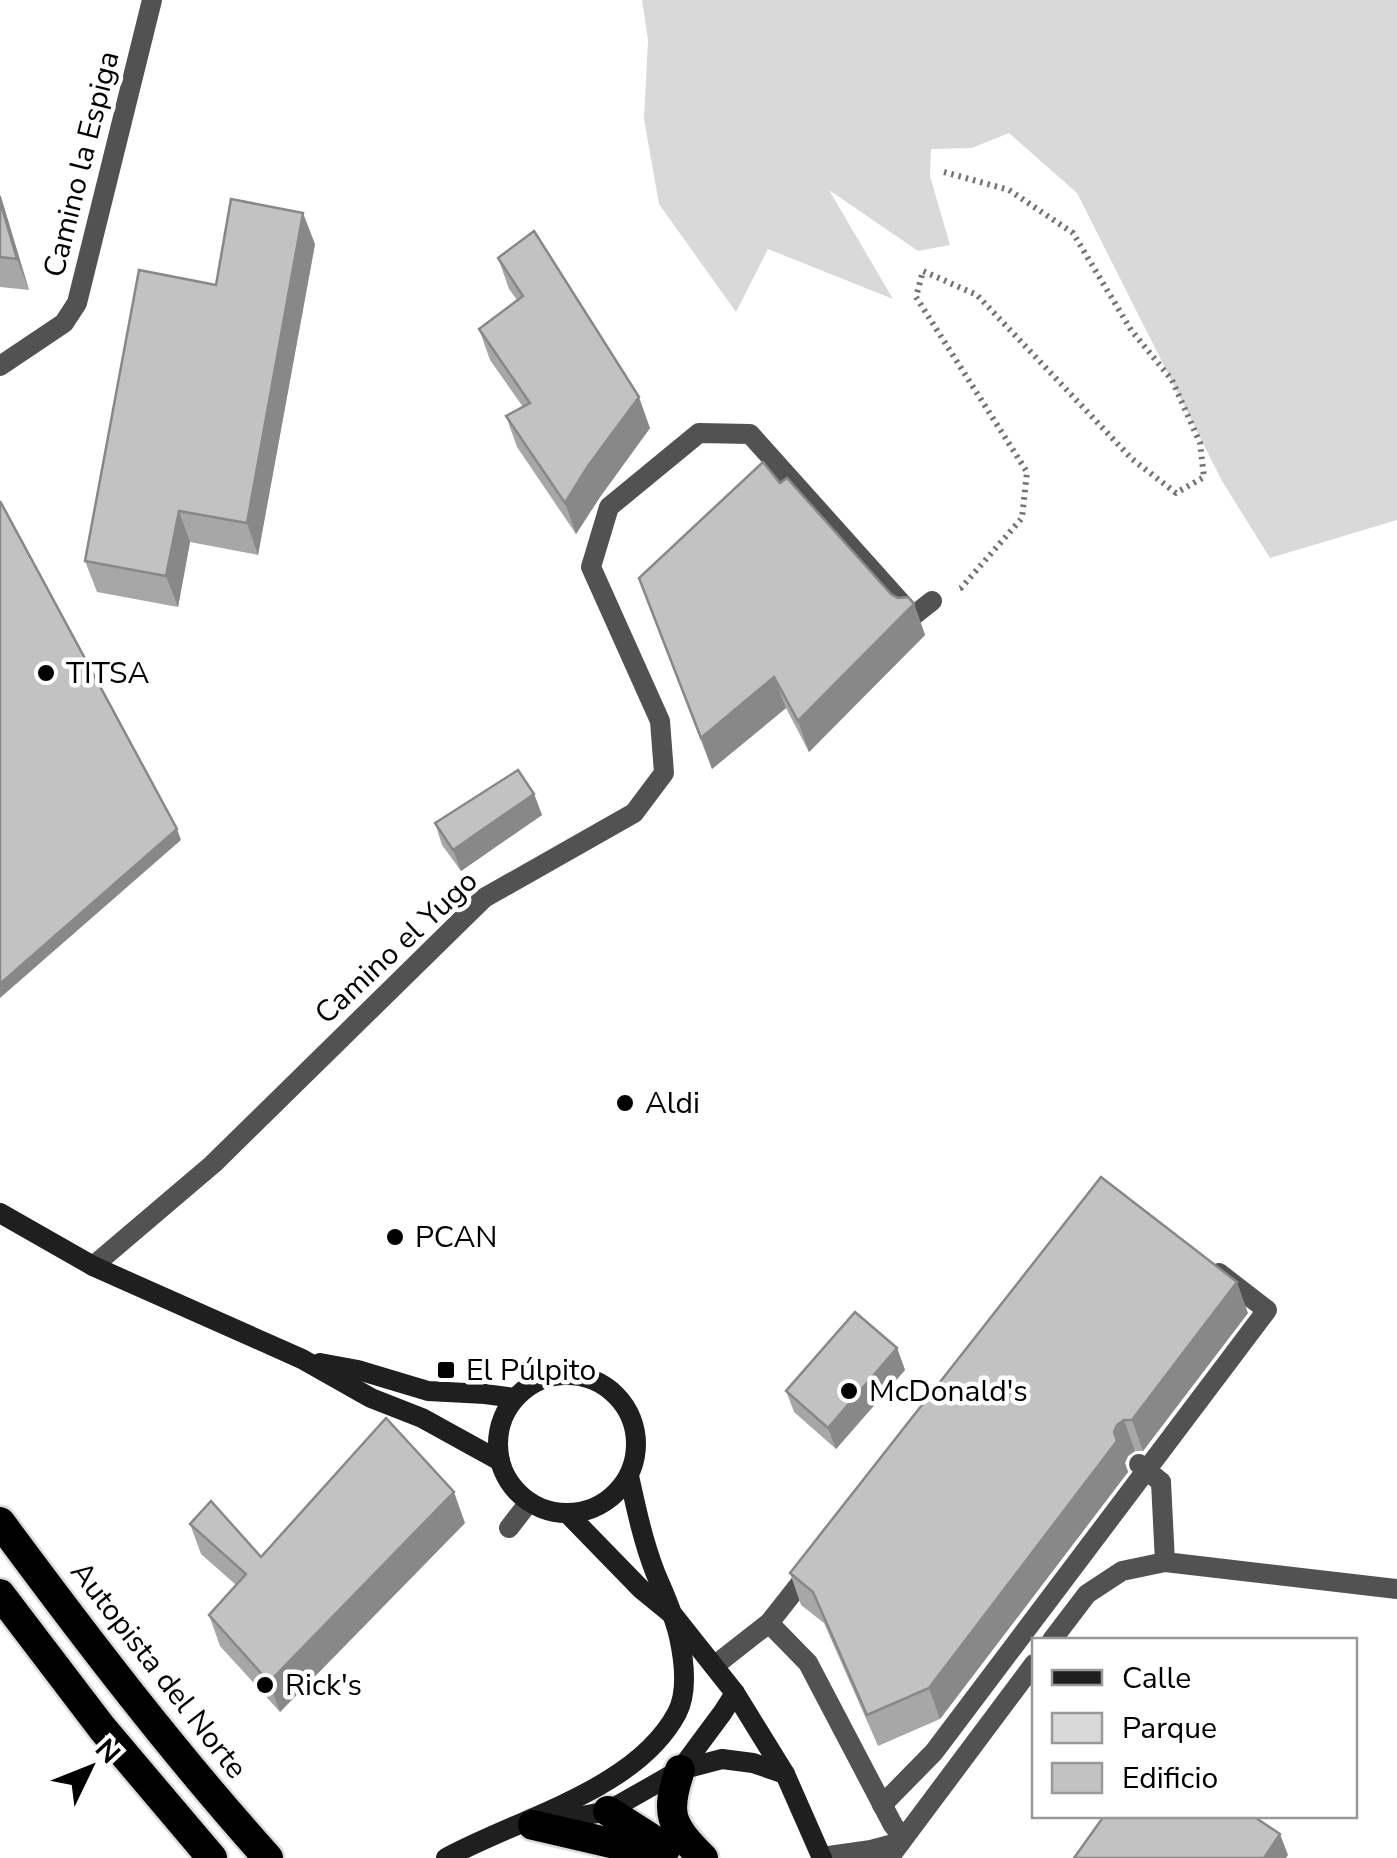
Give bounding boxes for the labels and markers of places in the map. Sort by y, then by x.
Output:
place label: TITSA [66,653,149,694]
marker: TITSA [35,662,57,684]
place label: Aldi [645,1083,700,1124]
marker: Aldi [614,1092,636,1114]
place label: PCAN [415,1217,498,1258]
marker: PCAN [384,1226,406,1248]
place label: El Púlpito [466,1350,596,1391]
marker: El Púlpito [435,1359,457,1381]
place label: McDonald's [869,1371,1028,1412]
marker: McDonald's [838,1380,860,1402]
place label: Rick's [285,1665,362,1706]
marker: Rick's [254,1674,276,1696]

